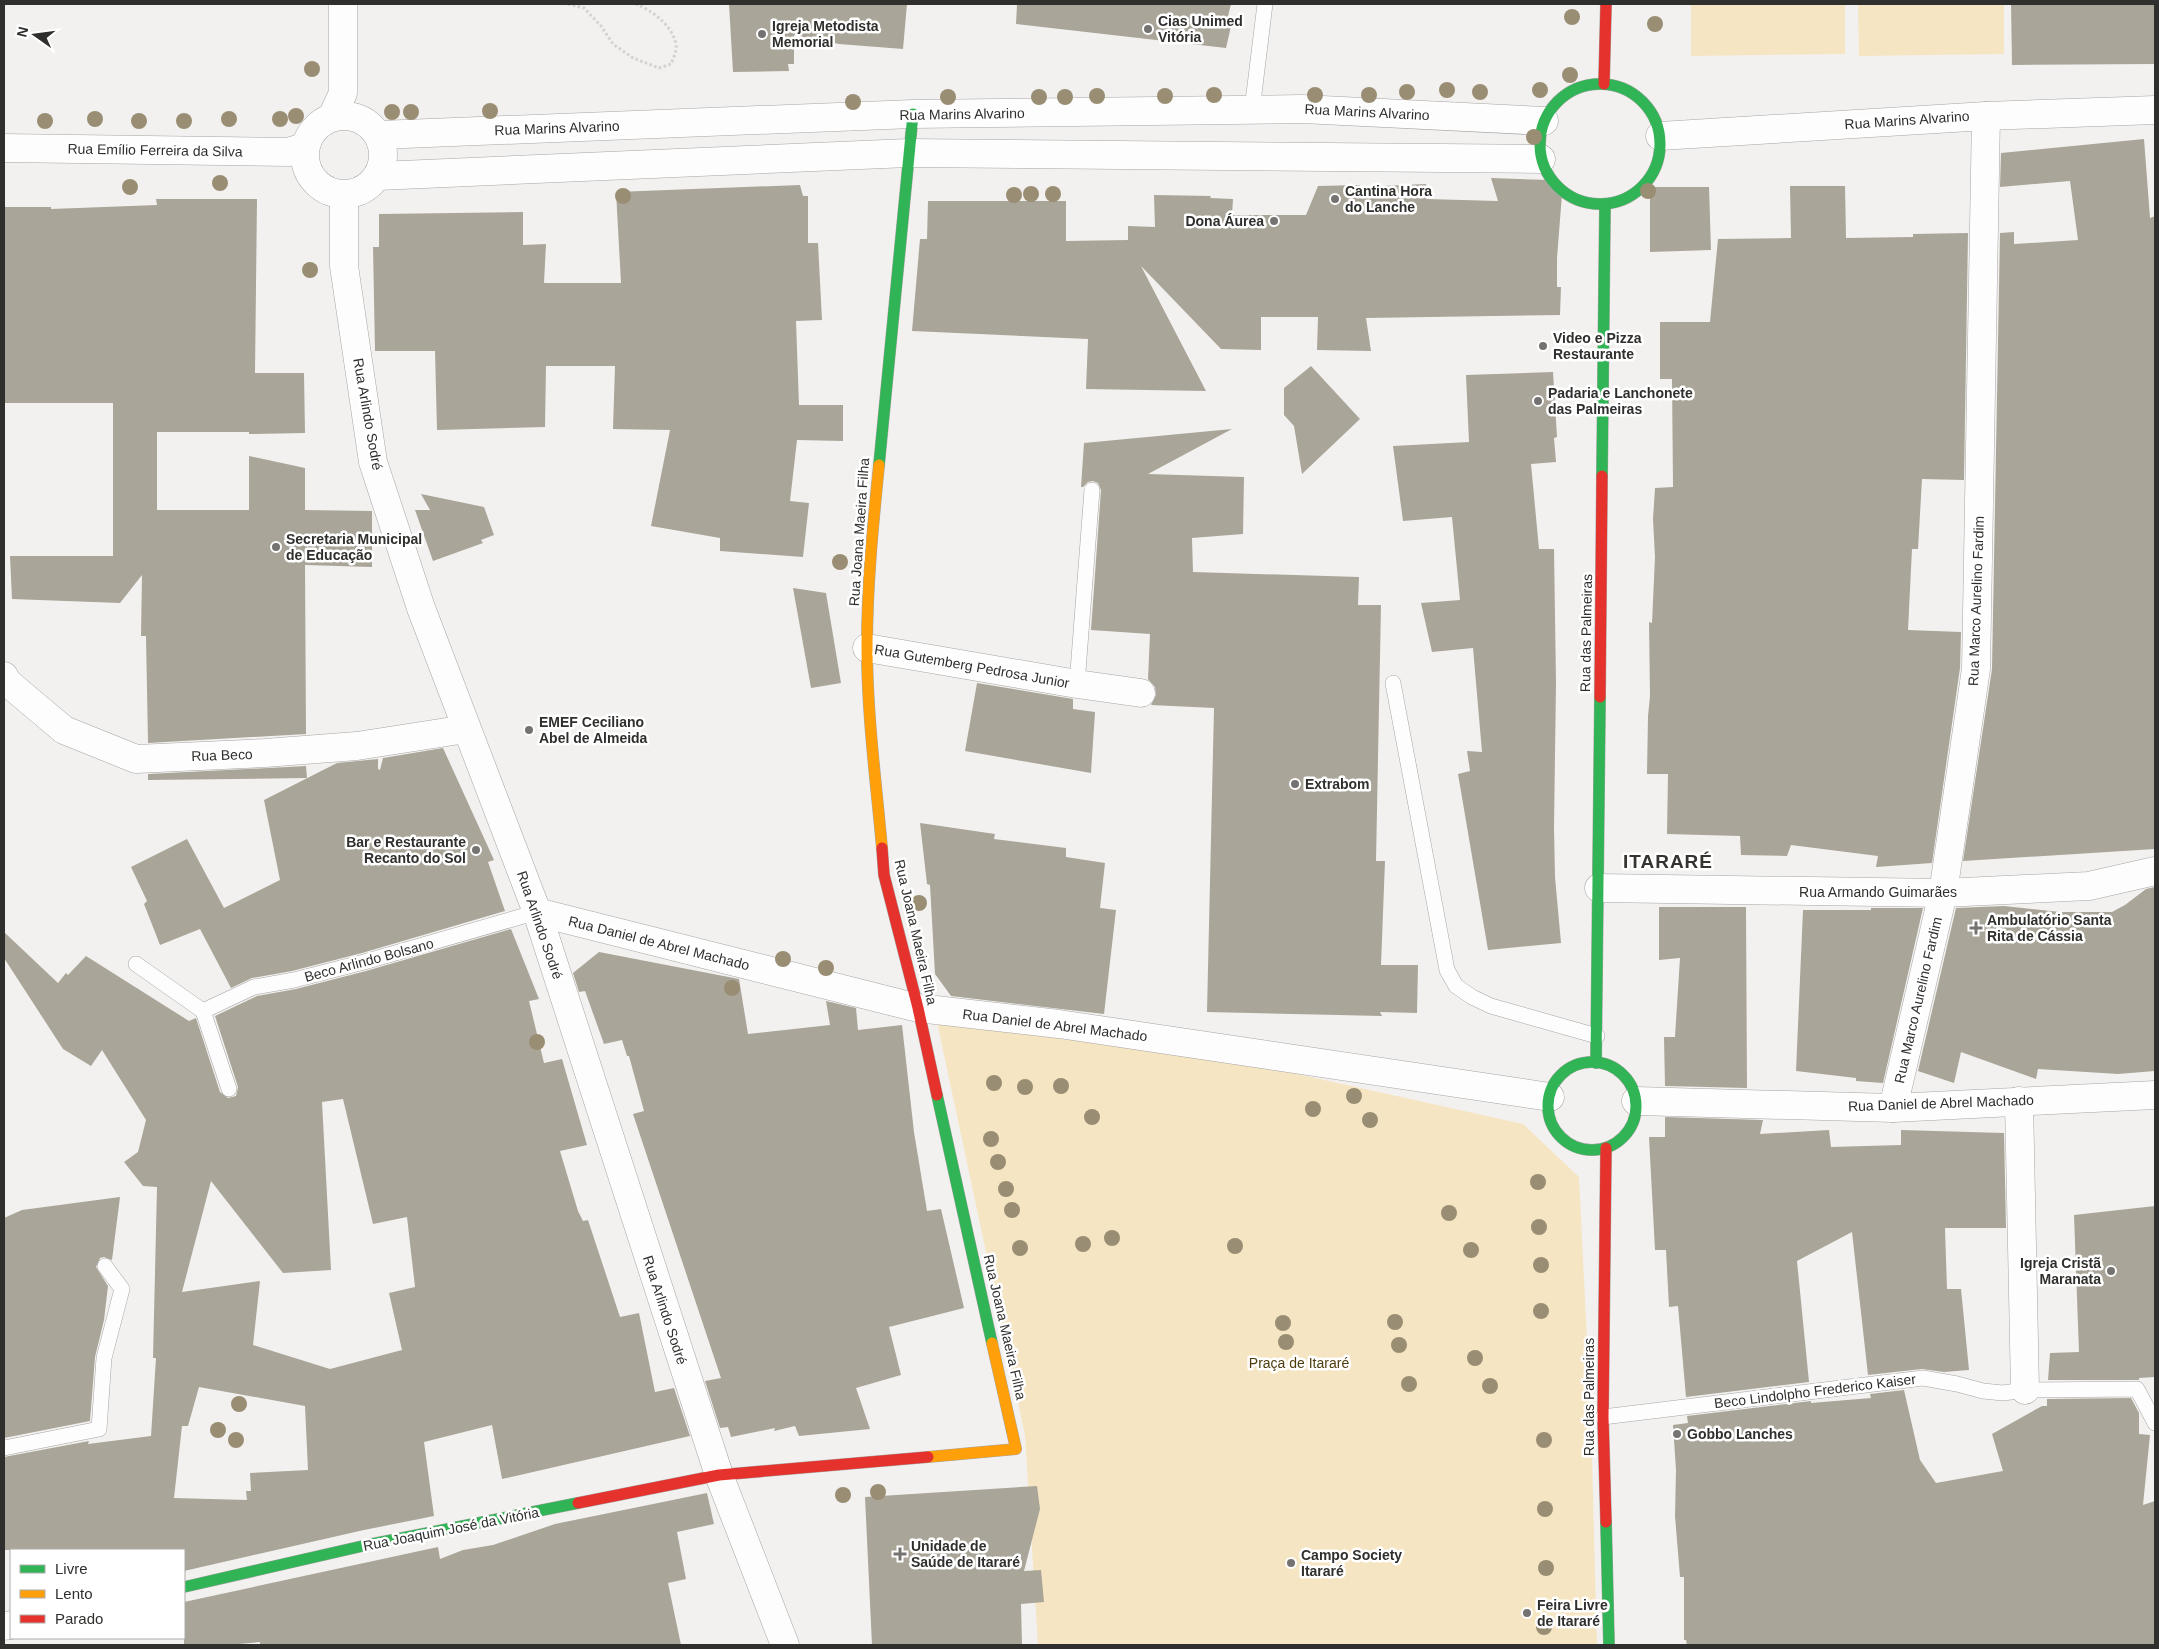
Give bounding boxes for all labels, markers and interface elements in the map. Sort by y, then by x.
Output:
north arrow [10,10,60,60]
place label: Cias Unimed Vitória [1158,13,1243,45]
place label: Igreja Metodista Memorial [772,18,879,50]
marker: Cias Unimed Vitória [1142,23,1154,35]
text: N [13,25,31,39]
marker: Igreja Metodista Memorial [756,28,768,40]
street label: Rua Marins Alvarino [1304,101,1430,123]
street label: Rua Marins Alvarino [899,105,1025,123]
street label: Rua Marins Alvarino [1844,108,1970,132]
street label: Rua Marins Alvarino [494,118,620,138]
street label: Rua Emílio Ferreira da Silva [67,140,243,160]
place label: Cantina Hora do Lanche [1345,183,1432,215]
marker: Cantina Hora do Lanche [1329,193,1341,205]
place label: Dona Áurea [1185,213,1264,229]
marker: Dona Áurea [1268,215,1280,227]
place label: Video e Pizza Restaurante [1553,330,1642,362]
marker: Video e Pizza Restaurante [1537,340,1549,352]
street label: Rua Arlindo Sodré [350,357,386,472]
place label: Padaria e Lanchonete das Palmeiras [1548,385,1693,417]
marker: Padaria e Lanchonete das Palmeiras [1532,395,1544,407]
street label: Rua Joana Maeira Filha [846,457,872,607]
street label: Rua Marco Aurelino Fardim [1965,516,1987,686]
place label: Secretaria Municipal de Educação [286,531,422,563]
marker: Secretaria Municipal de Educação [270,541,282,553]
street label: Rua das Palmeiras [1577,574,1595,692]
street label: Rua Gutemberg Pedrosa Junior [873,641,1071,691]
place label: EMEF Ceciliano Abel de Almeida [539,714,648,746]
marker: EMEF Ceciliano Abel de Almeida [523,724,535,736]
street label: Rua Beco [191,746,253,764]
place label: Extrabom [1305,776,1370,792]
marker: Extrabom [1289,778,1301,790]
place label: Bar e Restaurante Recanto do Sol [346,834,466,866]
marker: Bar e Restaurante Recanto do Sol [470,844,482,856]
district label: ITARARÉ [1623,851,1713,872]
street label: Rua Joana Maeira Filha [891,858,941,1006]
street label: Rua Arlindo Sodré [514,869,566,982]
street label: Rua Armando Guimarães [1799,884,1957,900]
place label: Ambulatório Santa Rita de Cássia [1987,912,2112,944]
street label: Rua Daniel de Abrel Machado [567,913,751,973]
street label: Rua Marco Aurelino Fardim [1891,915,1945,1085]
marker: Ambulatório Santa Rita de Cássia [1969,921,1983,935]
street label: Beco Arlindo Bolsano [303,935,436,985]
street label: Rua Daniel de Abrel Machado [962,1006,1148,1044]
street label: Rua Daniel de Abrel Machado [1848,1092,2034,1114]
street label: Rua Arlindo Sodré [640,1253,690,1367]
street label: Rua Joana Maeira Filha [980,1253,1030,1401]
place label: Igreja Cristã Maranata [2020,1255,2101,1287]
marker: Igreja Cristã Maranata [2105,1265,2117,1277]
street label: Rua das Palmeiras [1581,1338,1597,1456]
park label: Praça de Itararé [1249,1355,1349,1371]
street label: Beco Lindolpho Frederico Kaiser [1713,1371,1917,1411]
place label: Gobbo Lanches [1687,1426,1793,1442]
marker: Gobbo Lanches [1671,1428,1683,1440]
street label: Rua Joaquim José da Vitória [362,1504,540,1554]
place label: Unidade de Saúde de Itararé [911,1538,1020,1570]
marker: Unidade de Saúde de Itararé [893,1547,907,1561]
place label: Campo Society Itararé [1301,1547,1402,1579]
legend [10,1549,185,1639]
marker: Campo Society Itararé [1285,1557,1297,1569]
text: Livre [55,1560,88,1577]
text: Lento [55,1585,93,1602]
place label: Feira Livre de Itararé [1537,1597,1608,1629]
marker: Feira Livre de Itararé [1521,1607,1533,1619]
text: Parado [55,1610,103,1627]

